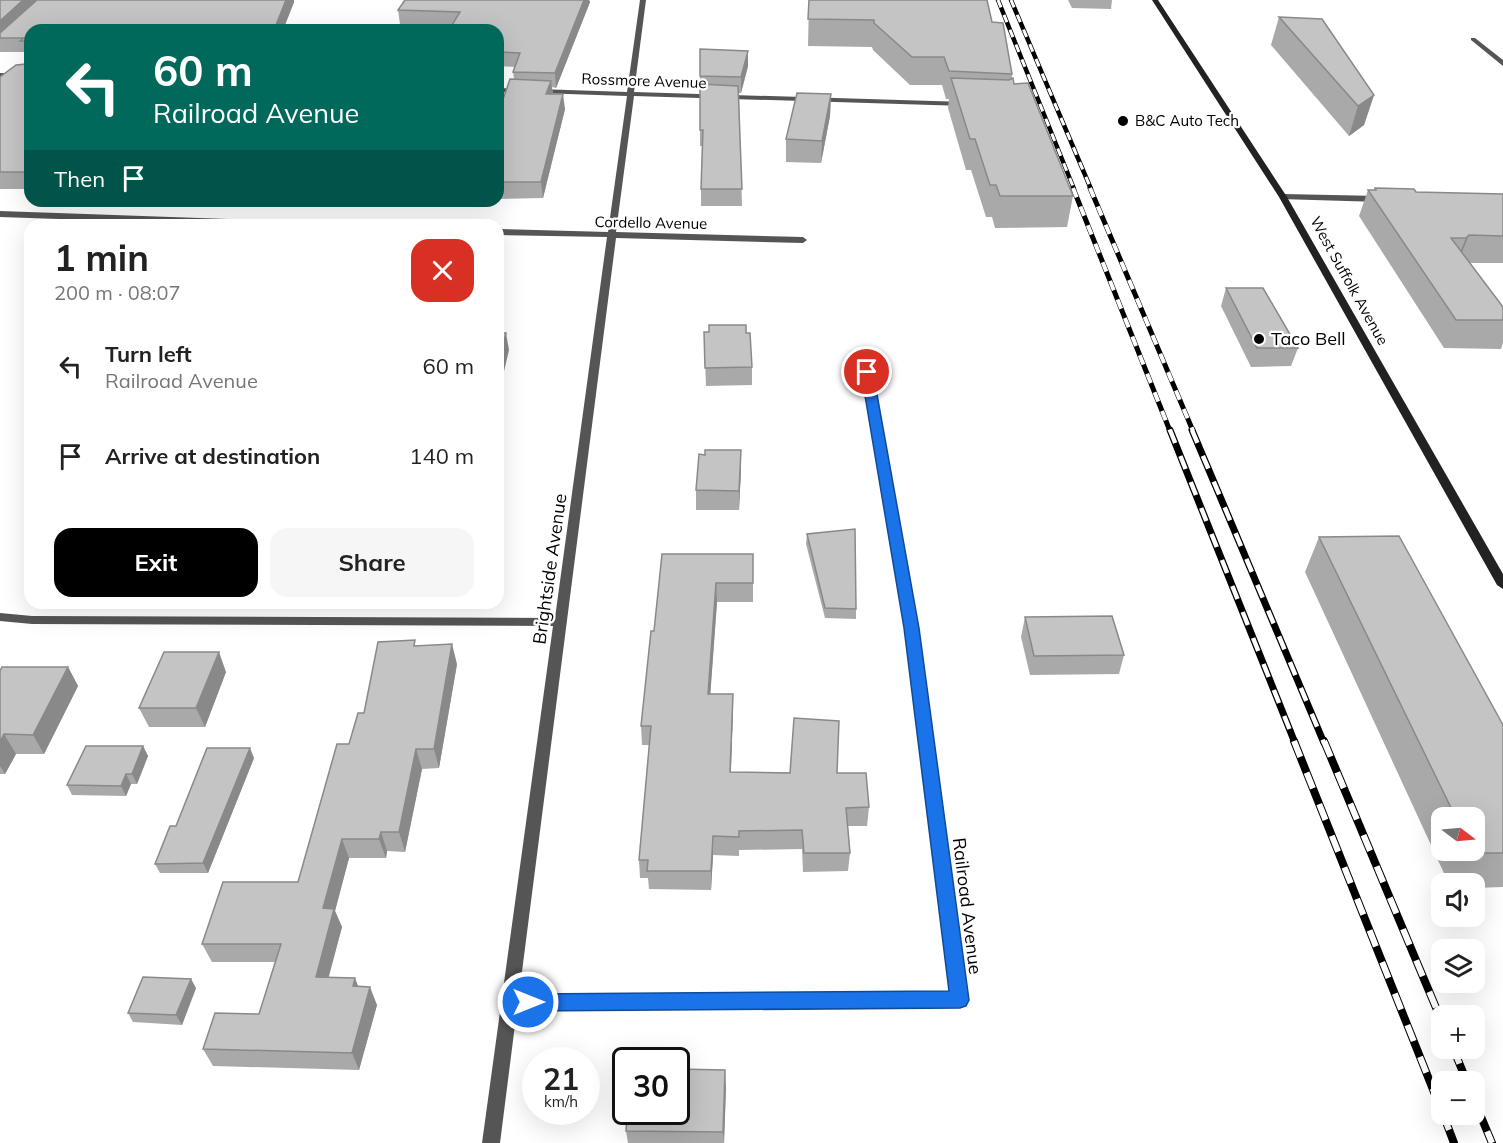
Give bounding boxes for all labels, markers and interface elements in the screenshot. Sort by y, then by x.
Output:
text: 60 m [153,44,253,97]
icon: left [54,48,132,126]
street label: Rossmore Avenue [581,69,707,92]
text: Railroad Avenue [153,96,359,130]
place label: B&C Auto Tech [1135,111,1239,130]
marker: B&C Auto Tech [1116,114,1130,128]
icon: arrive [117,162,150,195]
text: Then [54,165,105,193]
street label: Cordello Avenue [595,212,708,233]
street label: West Suffolk Avenue [1306,213,1393,348]
text: 1 min [54,235,149,280]
button: close [411,239,474,302]
text: 200 m · 08:07 [54,280,180,305]
place label: Taco Bell [1271,327,1346,350]
marker: Taco Bell [1252,332,1266,346]
text: Turn left [105,340,192,368]
pin [841,346,892,397]
icon: left [54,350,87,383]
text: 60 m [423,352,474,380]
icon: arrive [850,355,883,388]
text: Railroad Avenue [105,368,258,393]
icon: arrive [54,440,87,473]
text: Arrive at destination [105,442,320,470]
text: 140 m [409,442,474,470]
street label: Brightside Avenue [528,492,571,646]
button: Exit [54,528,258,597]
button: Share [270,528,474,597]
north arrow [1431,807,1485,861]
map controls [1431,807,1485,1125]
street label: Railroad Avenue [948,836,987,976]
button: sound [1431,873,1485,927]
button: layers [1431,939,1485,993]
position arrow [496,970,560,1034]
button: + [1431,1005,1485,1059]
speed limit sign: 30 [612,1047,690,1125]
text: 21 [543,1060,579,1098]
button: − [1431,1071,1485,1125]
text: km/h [544,1092,578,1111]

